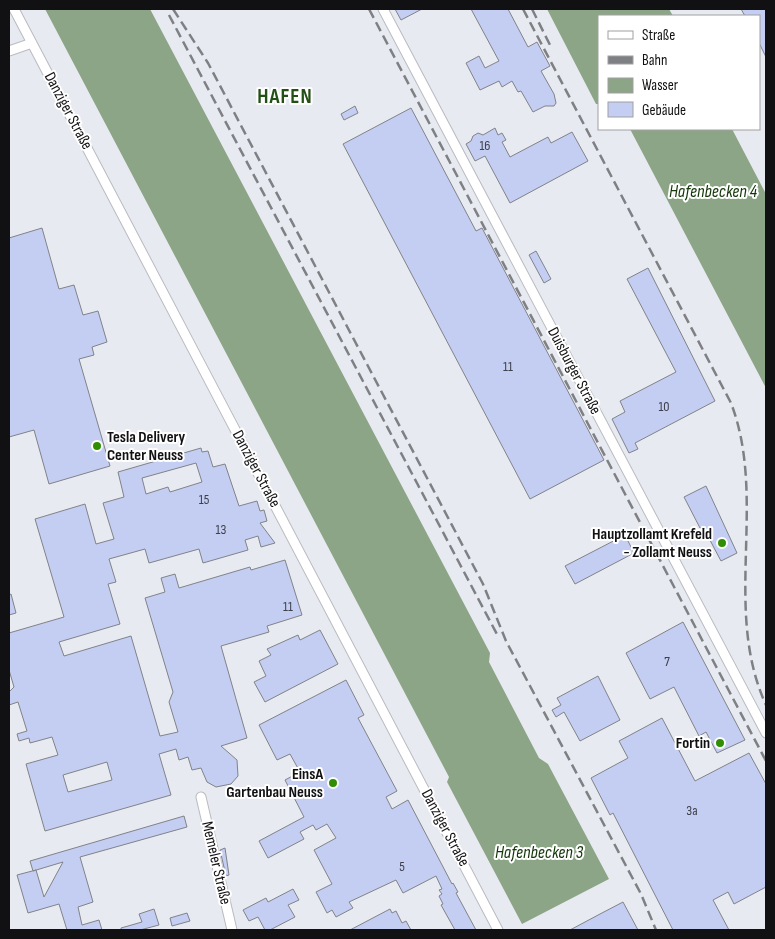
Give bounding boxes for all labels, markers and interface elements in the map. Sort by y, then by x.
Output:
legend [598,15,760,130]
text: Straße [642,26,675,45]
text: Bahn [642,51,667,70]
street label: Danziger Straße [40,69,96,153]
text: Wasser [642,76,679,95]
district label: HAFEN [257,84,313,109]
text: Gebäude [642,101,686,120]
house number: 16 [479,137,491,154]
water label: Hafenbecken 4 [669,181,758,202]
street label: Duisburger Straße [543,324,605,418]
house number: 11 [503,358,513,375]
house number: 10 [658,398,670,415]
street label: Danziger Straße [228,427,284,511]
place label: Tesla Delivery Center Neuss [107,428,186,465]
marker: Tesla Delivery Center Neuss [91,440,103,452]
house number: 15 [199,491,210,508]
house number: 13 [216,521,227,538]
place label: Hauptzollamt Krefeld - Zollamt Neuss [592,525,712,562]
marker: Hauptzollamt Krefeld - Zollamt Neuss [716,537,728,549]
house number: 11 [283,598,293,615]
house number: 7 [664,653,670,670]
place label: Fortin [676,734,710,753]
marker: Fortin [714,737,726,749]
place label: EinsA Gartenbau Neuss [226,765,323,802]
marker: EinsA Gartenbau Neuss [327,777,339,789]
street label: Danziger Straße [417,786,473,870]
house number: 3a [686,802,698,819]
street label: Memeler Straße [197,820,235,906]
water label: Hafenbecken 3 [495,842,584,863]
house number: 5 [399,858,405,875]

